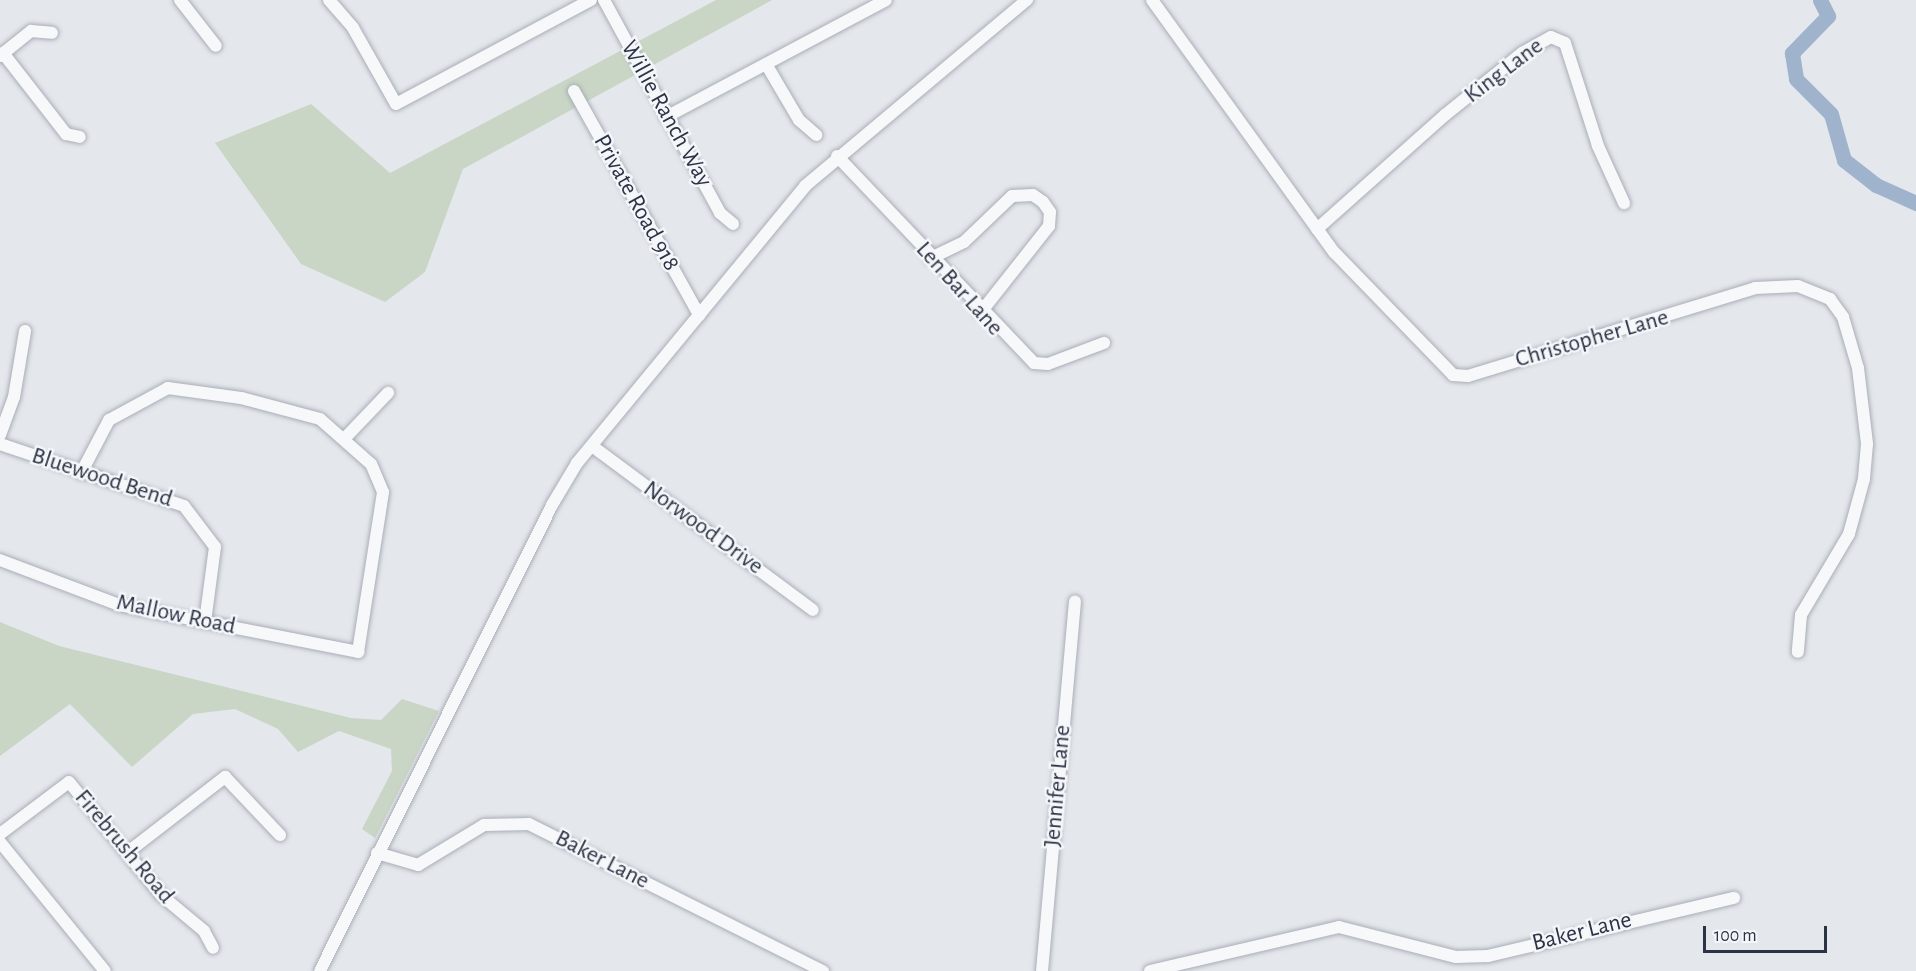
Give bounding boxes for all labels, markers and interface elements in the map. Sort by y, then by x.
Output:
street label: King Lane [1459,32,1549,110]
street label: Willie Ranch Way [614,36,718,192]
street label: Private Road 918 [587,130,685,276]
street label: Len Bar Lane [909,236,1009,342]
street label: Christopher Lane [1512,303,1672,375]
street label: Bluewood Bend [28,442,176,514]
street label: Norwood Drive [637,475,769,581]
street label: Mallow Road [114,588,238,642]
street label: Jennifer Lane [1038,724,1078,848]
street label: Firebrush Road [68,784,180,910]
street label: Baker Lane [550,824,654,896]
street label: Baker Lane [1529,906,1635,958]
scale bar [1706,914,1830,952]
text: 100 m [1714,927,1757,945]

